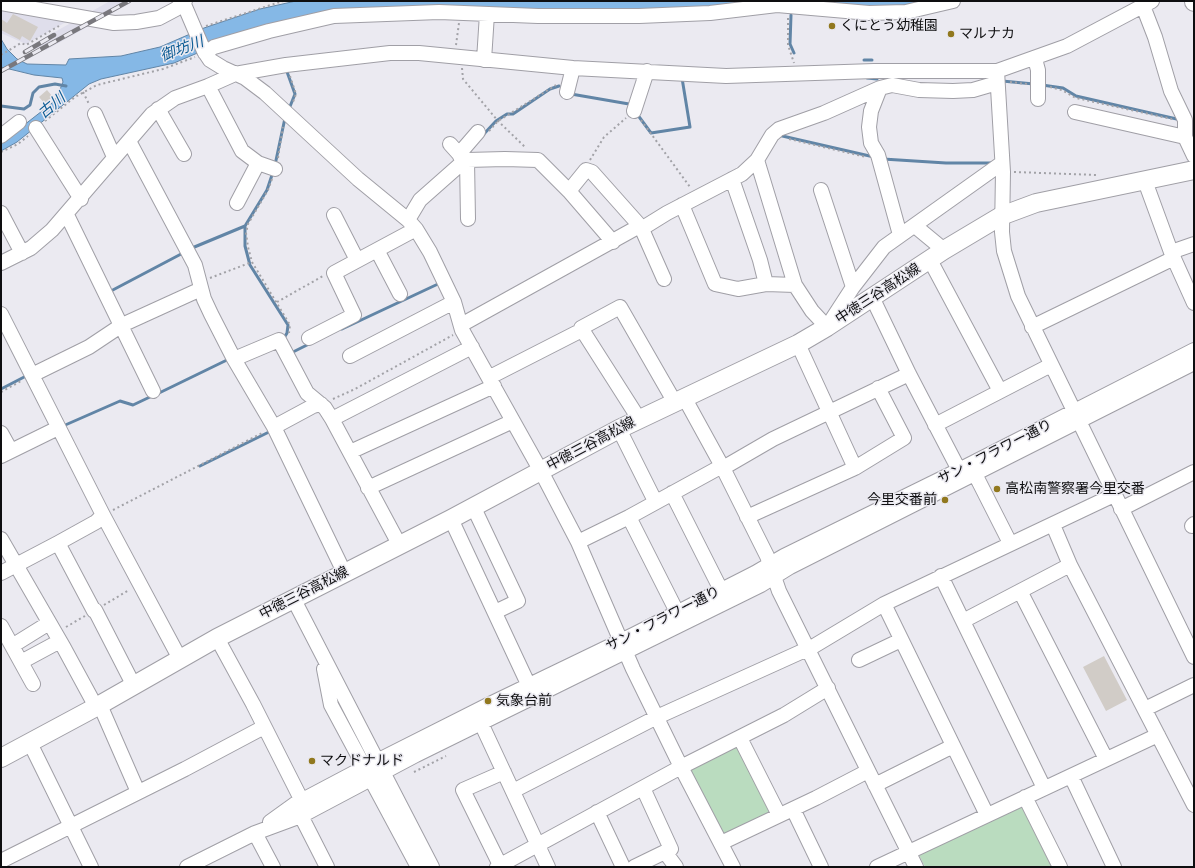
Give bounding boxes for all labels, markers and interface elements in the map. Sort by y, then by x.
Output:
place label: くにとう幼稚園 [840,18,938,34]
marker: くにとう幼稚園 [827,21,837,31]
place label: マルナカ [959,26,1015,42]
marker: マルナカ [946,29,956,39]
water label: 御坊川 [158,33,206,65]
water label: 古川 [35,89,69,123]
street label: 中徳三谷高松線 [832,260,924,328]
street label: 中徳三谷高松線 [544,414,638,474]
street label: サン・フラワー通り [935,416,1055,488]
place label: 高松南警察署今里交番 [1005,481,1145,497]
marker: 高松南警察署今里交番 [992,484,1002,494]
place label: 今里交番前 [867,492,937,508]
marker: 今里交番前 [940,495,950,505]
street label: 中徳三谷高松線 [257,563,351,623]
street label: サン・フラワー通り [603,583,723,655]
place label: 気象台前 [496,693,552,709]
marker: 気象台前 [483,696,493,706]
place label: マクドナルド [320,753,404,769]
marker: マクドナルド [307,756,317,766]

